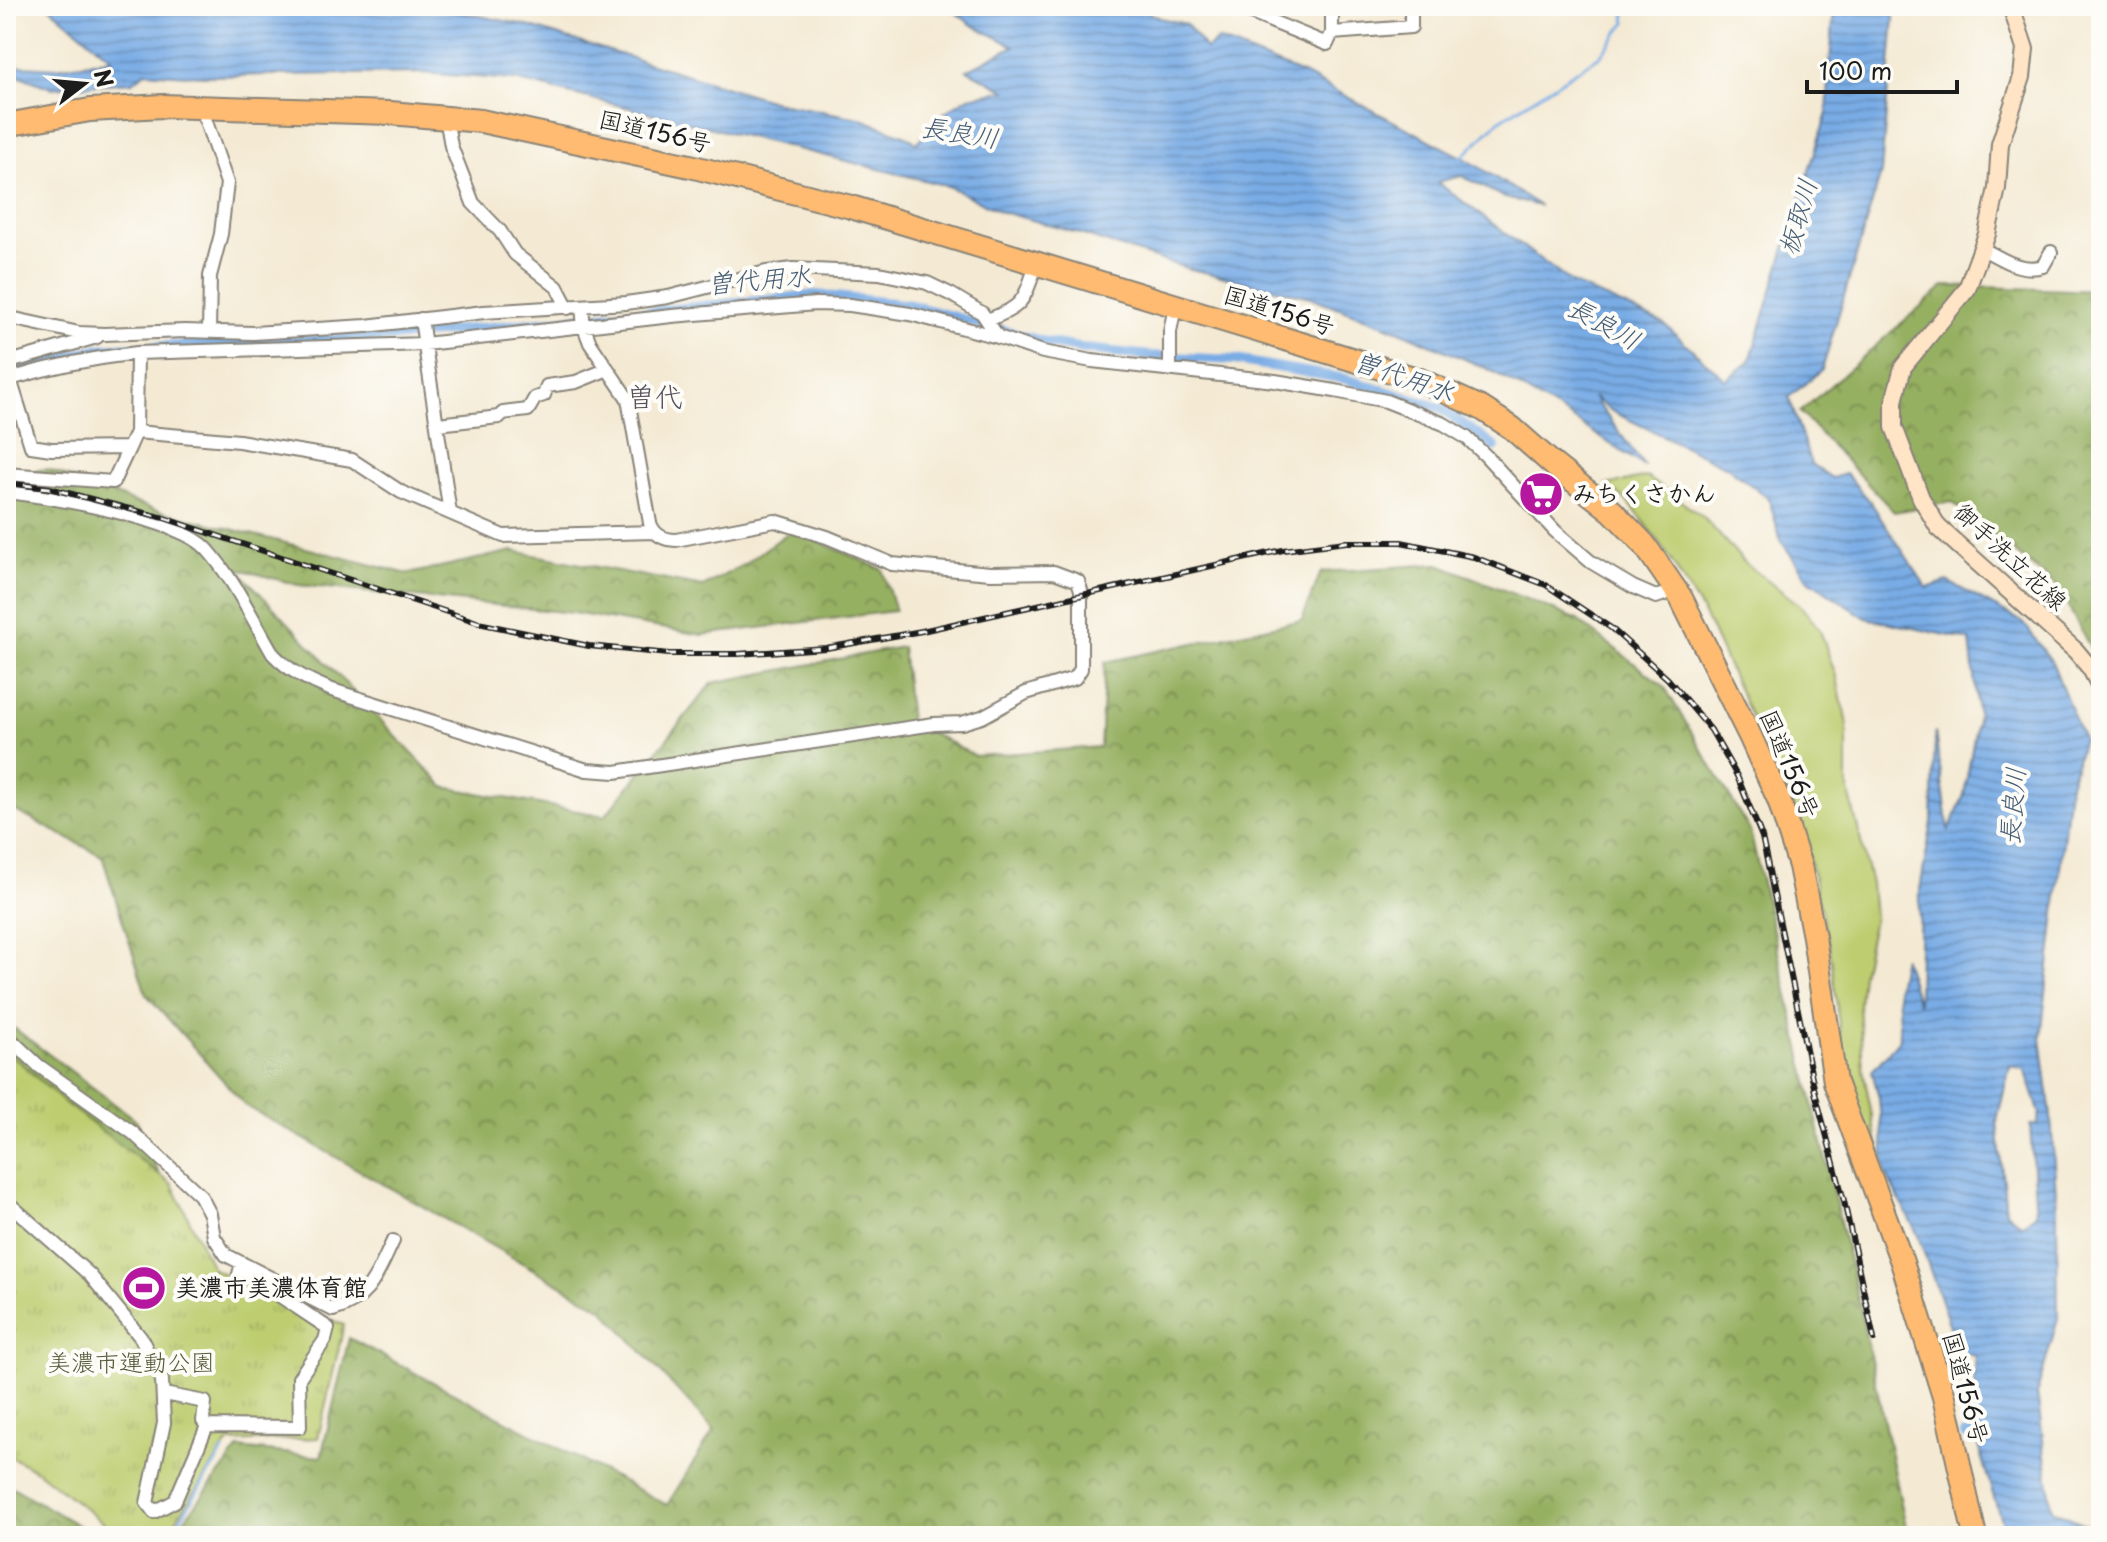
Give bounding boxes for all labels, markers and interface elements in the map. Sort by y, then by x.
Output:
north arrow [44,44,124,124]
scale bar [1807,44,1957,94]
text: 100 m [1819,52,1892,88]
text: N [86,65,123,91]
street label: 国道156号 [595,100,715,161]
water label: 長良川 [919,106,1002,157]
water label: 板取川 [1767,174,1826,259]
water label: 曽代用水 [705,255,812,302]
street label: 国道156号 [1219,275,1340,343]
water label: 長良川 [1561,287,1648,359]
water label: 曽代用水 [1349,340,1460,411]
district label: 曽代 [627,374,683,417]
supermarket icon: みちくさかん [1517,470,1565,518]
place label: みちくさかん [1572,474,1716,510]
street label: 御手洗立花線 [1946,493,2076,618]
street label: 国道156号 [1752,703,1830,823]
water label: 長良川 [1989,765,2034,846]
sports icon: 美濃市美濃体育館 [120,1264,168,1312]
place label: 美濃市美濃体育館 [175,1268,367,1304]
street label: 国道156号 [1935,1327,1999,1448]
park label: 美濃市運動公園 [47,1343,215,1379]

